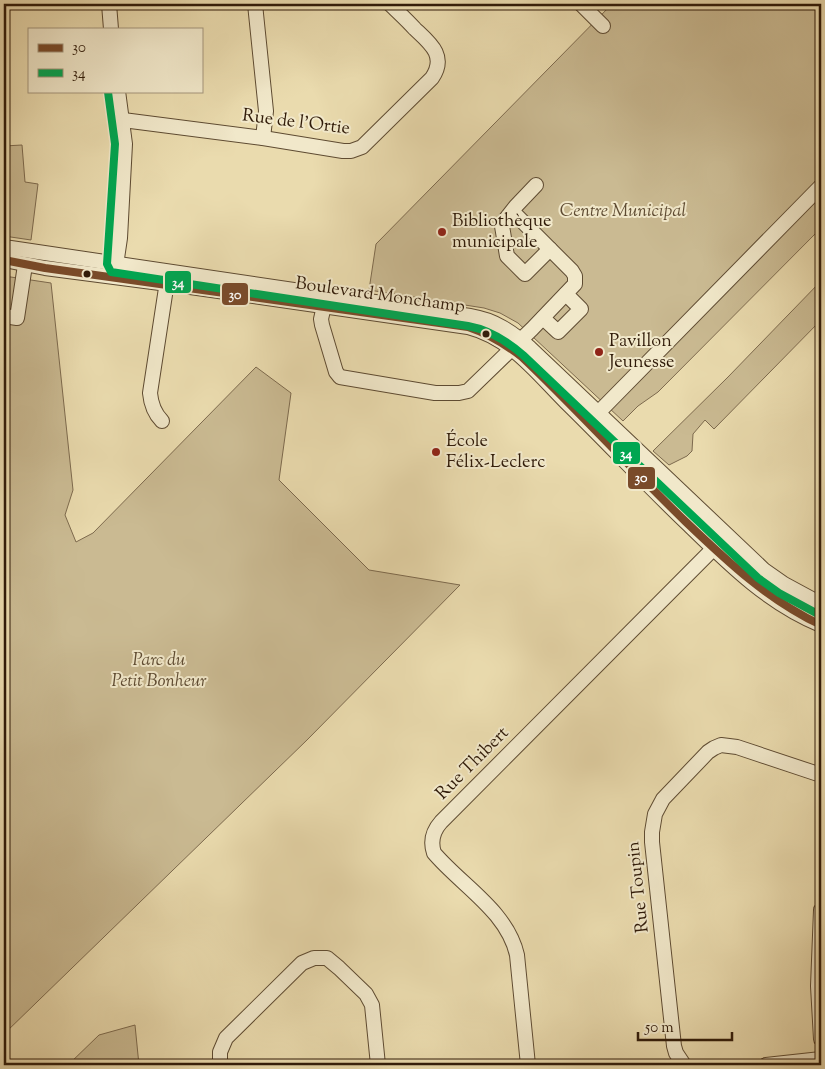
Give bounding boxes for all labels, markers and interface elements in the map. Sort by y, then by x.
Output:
legend [28,28,202,92]
text: 30 [72,38,86,59]
text: 34 [72,64,86,85]
street label: Rue de l'Ortie [241,103,351,143]
park label: Centre Municipal [560,199,687,225]
place label: Bibliothèque municipale [452,209,551,256]
marker: Bibliothèque municipale [436,226,448,238]
unlabelled marker [82,269,92,279]
line badge: 34 [164,270,192,294]
street label: Boulevard Monchamp [294,271,466,321]
text: 34 [172,274,184,294]
line badge: 30 [221,282,249,306]
text: 30 [229,286,242,306]
unlabelled marker [481,329,491,339]
place label: Pavillon Jeunesse [608,329,674,376]
marker: Pavillon Jeunesse [593,346,605,358]
place label: École Félix-Leclerc [446,429,545,476]
line badge: 34 [612,441,641,465]
text: 34 [620,445,632,465]
marker: École Félix-Leclerc [430,446,442,458]
line badge: 30 [627,466,656,490]
text: 30 [635,469,648,489]
park label: Parc du Petit Bonheur [111,648,207,695]
street label: Rue Thibert [430,721,516,807]
street label: Rue Toupin [621,840,657,934]
scale bar [638,1009,731,1041]
text: 50 m [644,1018,674,1039]

